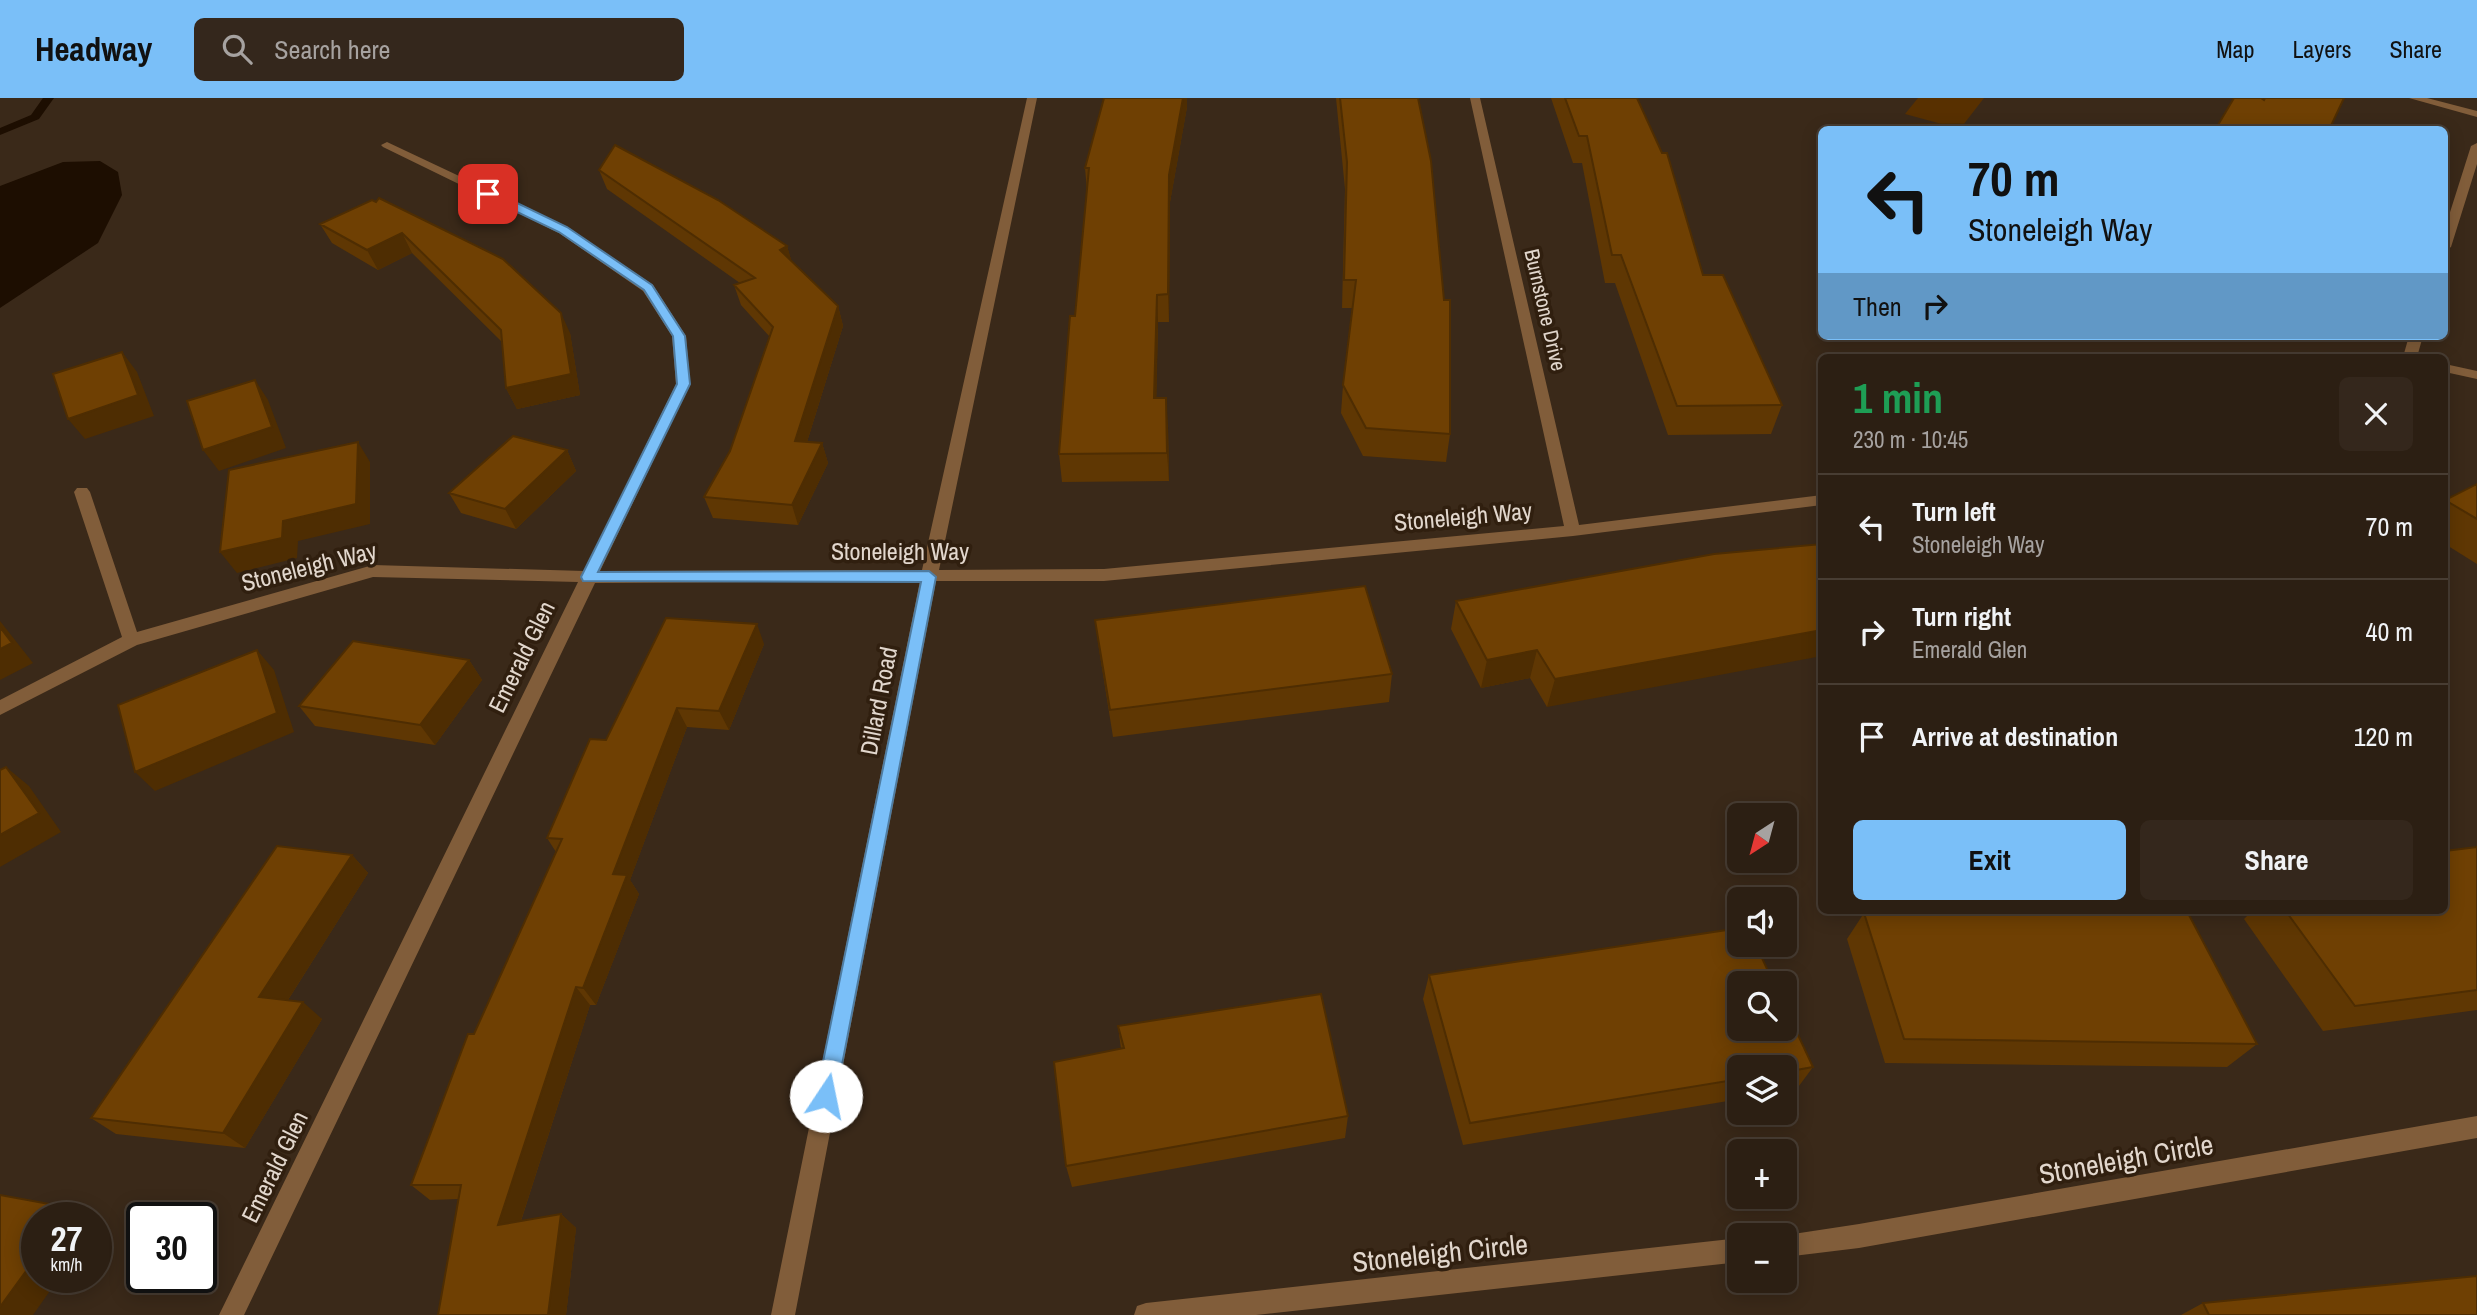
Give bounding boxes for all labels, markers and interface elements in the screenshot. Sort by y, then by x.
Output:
search box [194,18,684,81]
text: Headway [35,27,152,71]
icon: search [218,30,256,68]
text: Search here [274,32,390,67]
text: Map [2216,33,2254,65]
text: Layers [2292,33,2351,65]
text: Share [2389,33,2442,65]
text: 70 m [1968,145,2060,211]
icon: left [1853,154,1944,245]
pin [458,164,518,224]
icon: arrive [469,175,507,213]
text: Stoneleigh Way [1968,208,2152,251]
street label: Burnstone Drive [1517,246,1574,374]
icon: right [1916,287,1954,325]
text: Then [1853,289,1902,324]
text: 1 min [1853,370,1943,426]
button: close [2339,377,2413,451]
text: 230 m · 10:45 [1853,424,1968,455]
street label: Stoneleigh Way [1393,494,1533,538]
text: Turn left [1912,494,1996,529]
icon: left [1853,508,1891,546]
text: 70 m [2366,509,2413,544]
text: Stoneleigh Way [1912,529,2044,560]
street label: Stoneleigh Way [238,534,380,598]
street label: Stoneleigh Way [831,535,969,567]
street label: Emerald Glen [480,595,562,718]
text: Turn right [1912,599,2011,634]
icon: right [1853,613,1891,651]
text: 40 m [2366,614,2413,649]
text: Emerald Glen [1912,634,2027,665]
street label: Dillard Road [852,644,904,758]
icon: arrive [1853,718,1891,756]
text: Arrive at destination [1912,719,2118,754]
text: 120 m [2354,719,2413,754]
north arrow [1727,803,1797,873]
map controls [1727,803,1797,1293]
button: Exit [1853,820,2126,900]
button: Share [2140,820,2413,900]
button: sound [1727,887,1797,957]
button: search [1727,971,1797,1041]
button: layers [1727,1055,1797,1125]
position arrow [789,1059,863,1133]
street label: Emerald Glen [233,1105,315,1228]
street label: Stoneleigh Circle [2036,1125,2216,1193]
button: + [1727,1139,1797,1209]
speed limit sign: 30 [126,1202,217,1293]
text: 27 [51,1215,82,1262]
button: − [1727,1223,1797,1293]
street label: Stoneleigh Circle [1350,1225,1530,1281]
text: km/h [51,1252,83,1277]

